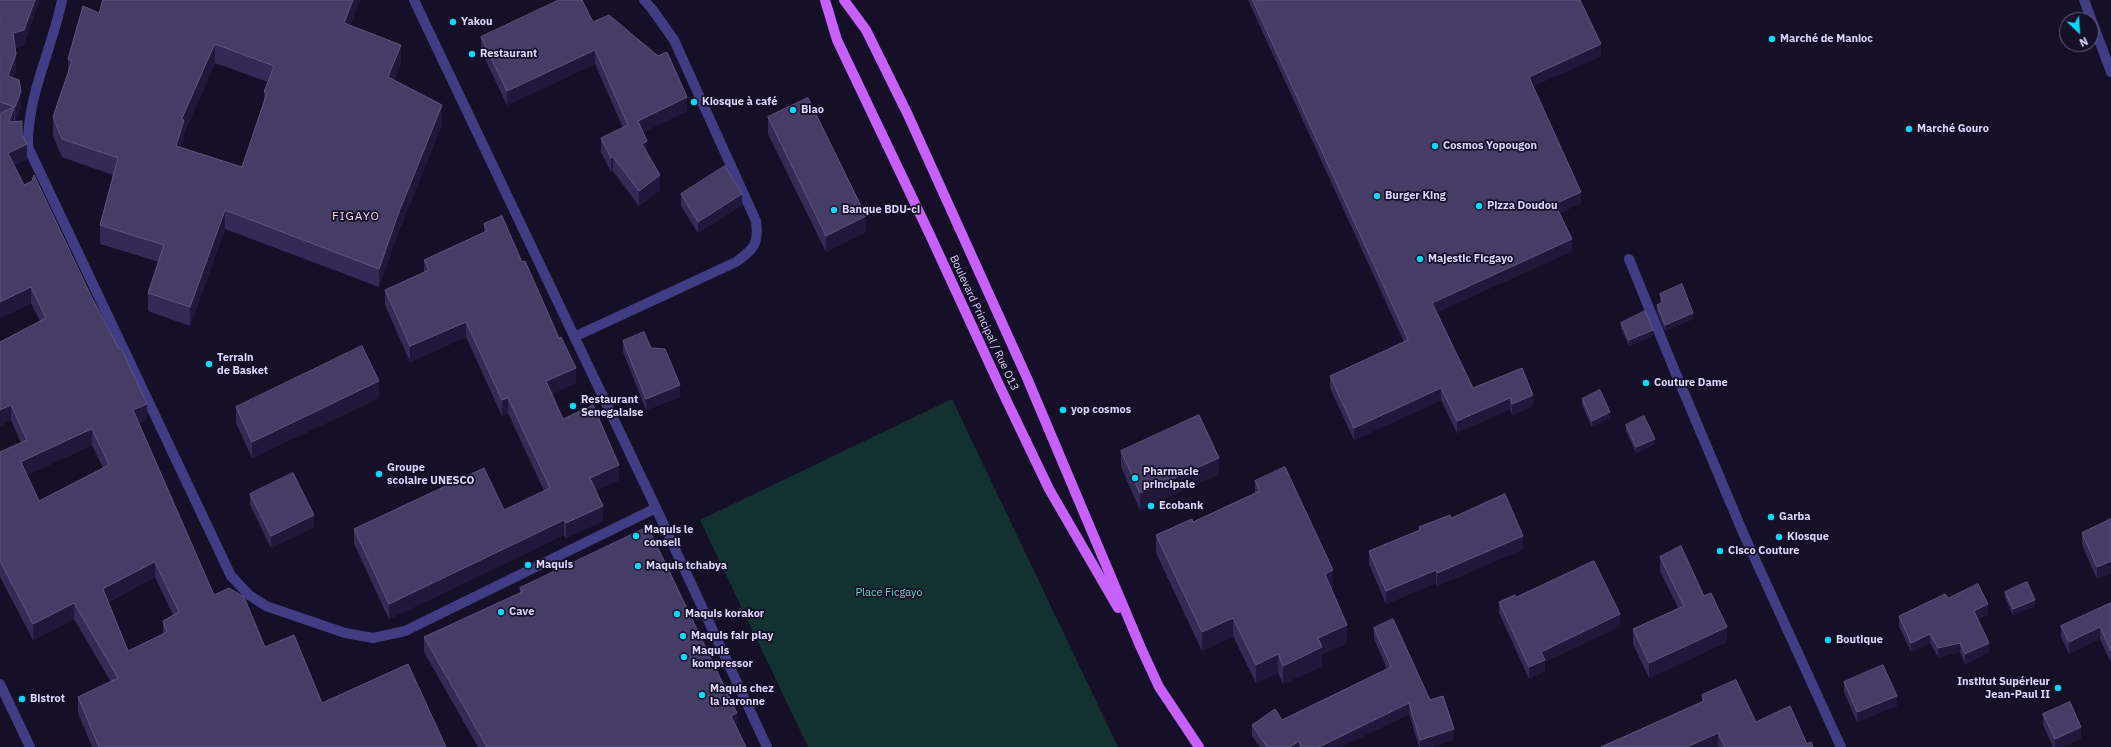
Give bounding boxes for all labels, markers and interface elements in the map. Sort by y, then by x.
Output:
north arrow [2059,12,2099,52]
place label: Yakou [461,15,492,29]
marker: Yakou [448,17,458,27]
place label: Marché de Manioc [1780,32,1873,46]
marker: Marché de Manioc [1767,34,1777,44]
text: N [2077,34,2090,50]
place label: Restaurant [480,47,537,61]
marker: Restaurant [467,49,477,59]
place label: Kiosque à café [702,95,777,109]
marker: Kiosque à café [689,97,699,107]
place label: Biao [801,103,824,117]
marker: Biao [788,105,798,115]
place label: Marché Gouro [1917,122,1989,136]
marker: Marché Gouro [1904,124,1914,134]
place label: Cosmos Yopougon [1443,139,1537,153]
marker: Cosmos Yopougon [1430,141,1440,151]
place label: Burger King [1385,189,1446,203]
marker: Burger King [1372,191,1382,201]
place label: Pizza Doudou [1487,199,1557,213]
marker: Pizza Doudou [1474,201,1484,211]
place label: Banque BDU-ci [842,203,920,217]
marker: Banque BDU-ci [829,205,839,215]
district label: FIGAYO [332,210,380,224]
place label: Majestic Ficgayo [1428,252,1513,266]
street label: Boulevard Principal / Rue O13 [947,253,1021,393]
marker: Majestic Ficgayo [1415,254,1425,264]
place label: Terrain de Basket [217,351,268,377]
marker: Terrain de Basket [204,359,214,369]
place label: Couture Dame [1654,376,1728,390]
marker: Couture Dame [1641,378,1651,388]
place label: Restaurant Senegalaise [581,393,644,419]
marker: Restaurant Senegalaise [568,401,578,411]
place label: yop cosmos [1071,403,1131,417]
marker: yop cosmos [1058,405,1068,415]
place label: Groupe scolaire UNESCO [387,461,474,487]
place label: Pharmacie principale [1143,465,1199,491]
marker: Groupe scolaire UNESCO [374,469,384,479]
marker: Pharmacie principale [1130,473,1140,483]
place label: Ecobank [1159,499,1203,513]
marker: Ecobank [1146,501,1156,511]
place label: Garba [1779,510,1811,524]
marker: Garba [1766,512,1776,522]
place label: Maquis le conseil [644,523,693,549]
place label: Kiosque [1787,530,1829,544]
marker: Maquis le conseil [631,531,641,541]
marker: Kiosque [1774,532,1784,542]
place label: Cisco Couture [1728,544,1800,558]
marker: Cisco Couture [1715,546,1725,556]
place label: Maquis [536,558,573,572]
place label: Maquis tchabya [646,559,727,573]
marker: Maquis [523,560,533,570]
marker: Maquis tchabya [633,561,643,571]
park label: Place Ficgayo [855,586,923,600]
place label: Cave [509,605,534,619]
marker: Cave [496,607,506,617]
place label: Maquis korakor [685,607,764,621]
marker: Maquis korakor [672,609,682,619]
place label: Maquis fair play [691,629,773,643]
marker: Maquis fair play [678,631,688,641]
place label: Boutique [1836,633,1883,647]
marker: Boutique [1823,635,1833,645]
place label: Maquis kompressor [692,644,753,670]
marker: Maquis kompressor [679,652,689,662]
place label: Institut Supérieur Jean-Paul II [1957,675,2050,701]
place label: Maquis chez la baronne [710,682,774,708]
marker: Institut Supérieur Jean-Paul II [2053,683,2063,693]
marker: Maquis chez la baronne [697,690,707,700]
place label: Bistrot [30,692,65,706]
marker: Bistrot [17,694,27,704]

